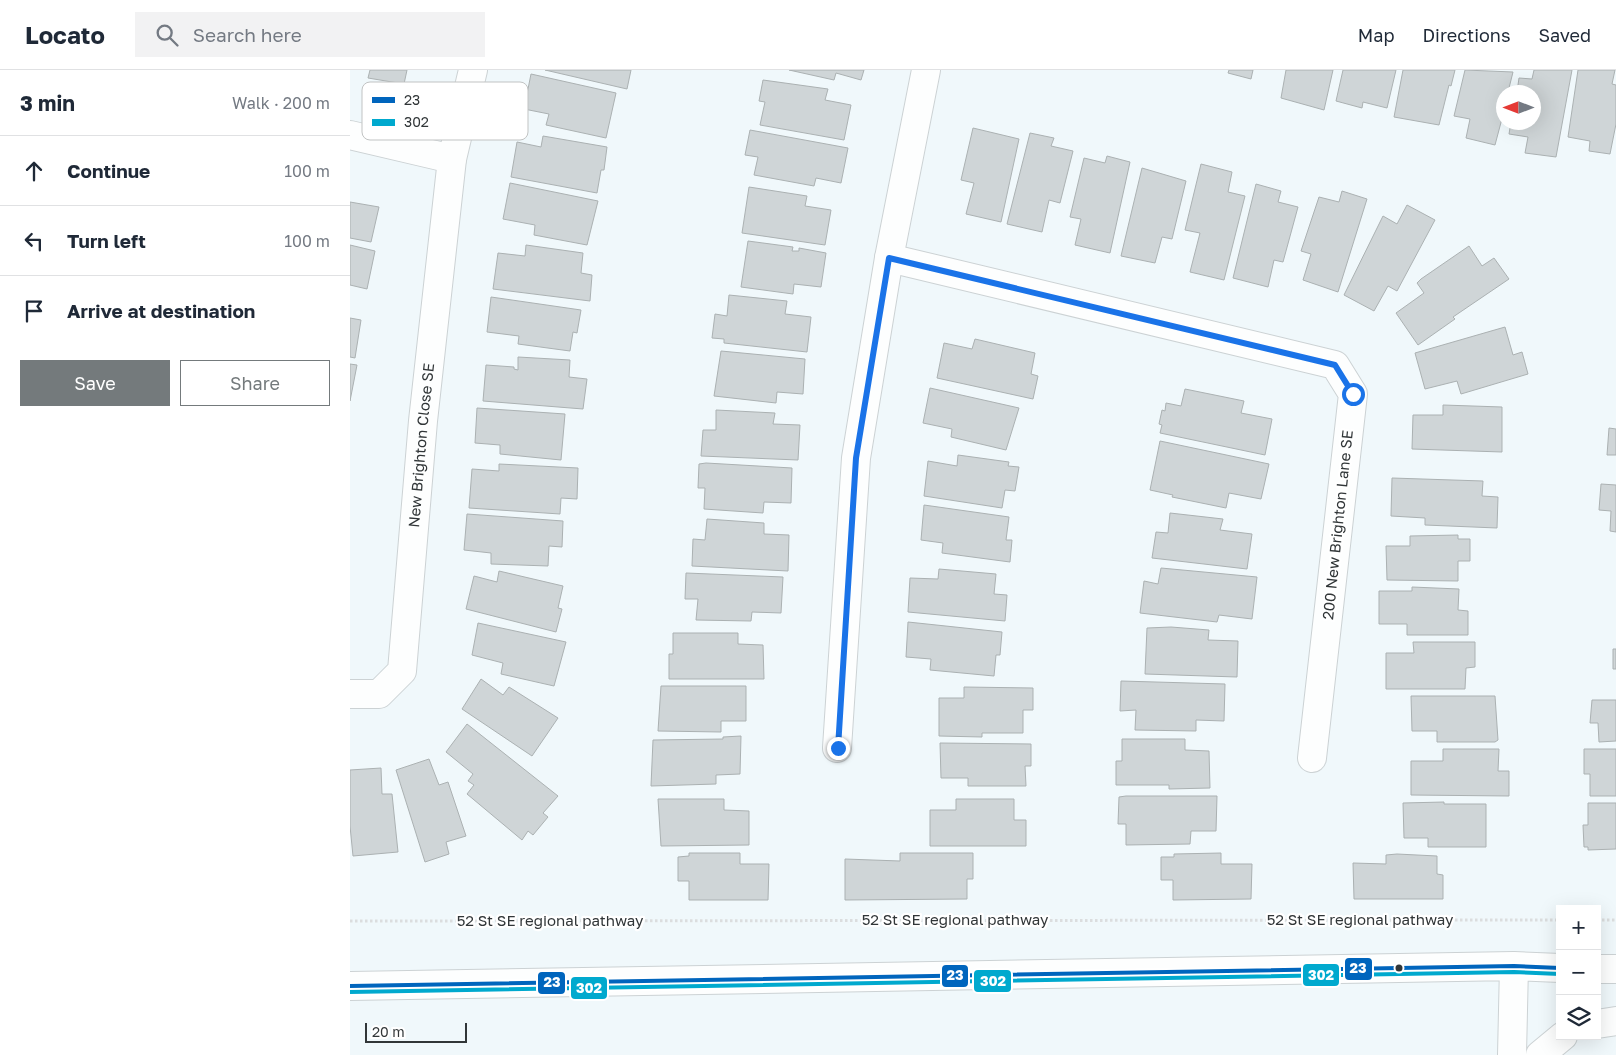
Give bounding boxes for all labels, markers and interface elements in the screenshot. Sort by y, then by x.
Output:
search box [135,12,485,57]
text: Locato [25,20,105,49]
icon: search [153,21,181,49]
text: Search here [193,23,302,46]
text: Map [1358,24,1394,46]
text: Directions [1422,24,1510,46]
text: Saved [1538,24,1591,46]
legend [362,82,528,140]
north arrow [1496,85,1541,130]
text: 3 min [20,90,75,116]
text: 23 [404,91,420,108]
text: Walk · 200 m [232,93,330,113]
text: 302 [404,113,429,130]
icon: ahead [20,157,48,185]
text: Continue [67,159,150,182]
text: 100 m [284,161,330,181]
icon: left [20,227,48,255]
text: Turn left [67,229,146,252]
text: 100 m [284,231,330,251]
icon: arrive [20,297,48,325]
text: Arrive at destination [67,299,255,322]
button: Save [20,360,170,406]
button: Share [180,360,330,406]
street label: New Brighton Close SE [404,362,437,528]
route start [1342,383,1365,406]
street label: 200 New Brighton Lane SE [1318,429,1356,621]
route end [827,737,850,760]
map controls [1556,905,1601,1040]
button: + [1556,905,1601,950]
street label: 52 St SE regional pathway [862,910,1049,928]
street label: 52 St SE regional pathway [1267,910,1454,928]
street label: 52 St SE regional pathway [457,911,644,929]
button: − [1556,950,1601,995]
line badge: 23 [1344,957,1373,981]
text: 23 [1349,959,1367,976]
line badge: 302 [1302,963,1340,987]
unlabelled marker [1394,963,1404,973]
line badge: 23 [941,964,969,988]
text: 23 [946,966,964,983]
text: 302 [1308,966,1335,983]
line badge: 302 [973,969,1012,993]
line badge: 23 [537,971,566,995]
text: 302 [980,972,1007,989]
text: 23 [543,973,561,990]
line badge: 302 [570,976,608,1000]
text: 302 [576,979,603,996]
button: layers [1556,995,1601,1040]
scale bar [365,1020,468,1043]
text: 20 m [372,1023,405,1040]

